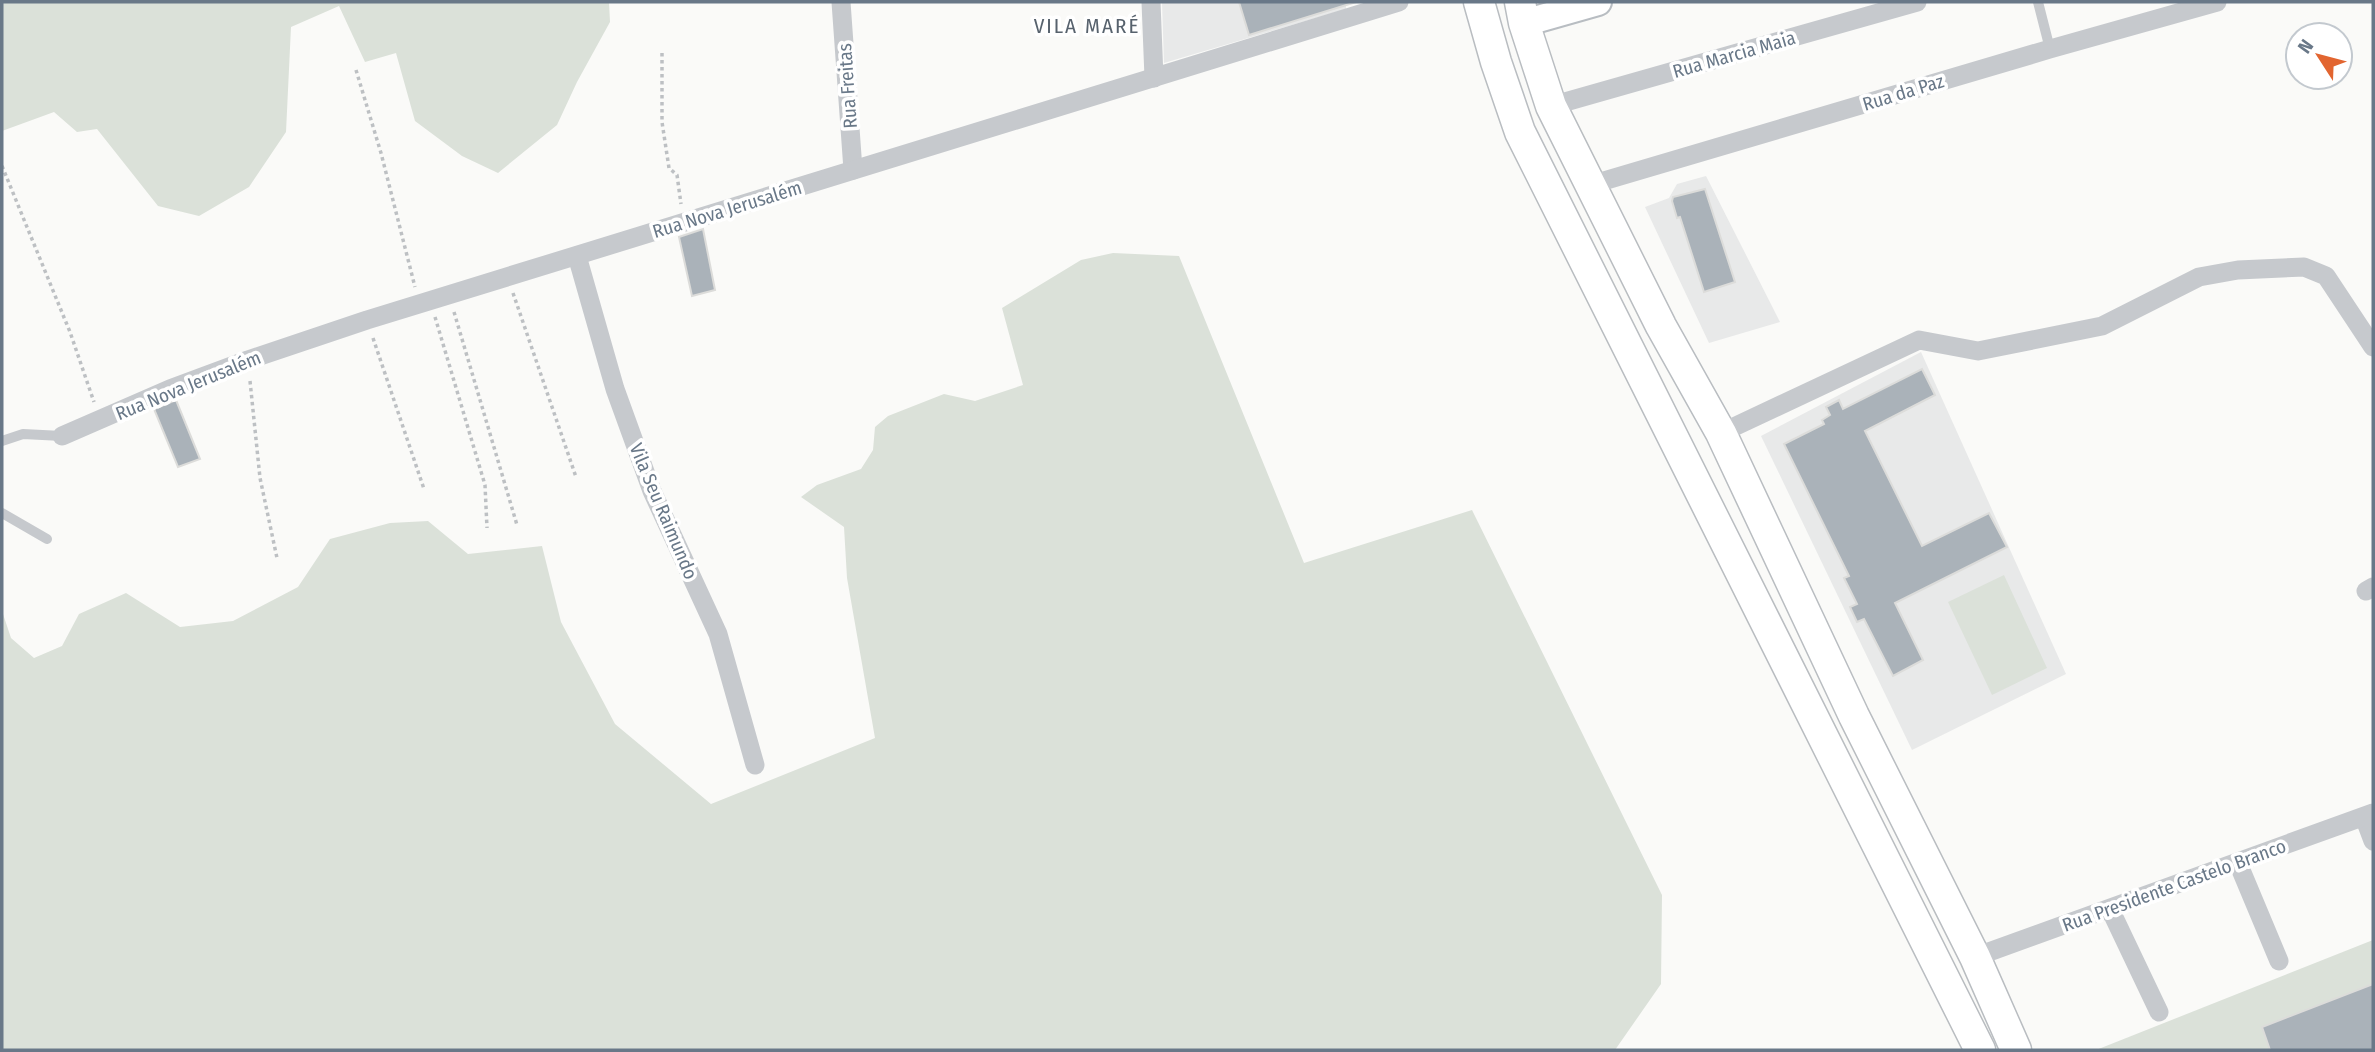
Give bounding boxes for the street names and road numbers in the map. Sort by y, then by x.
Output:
street label: Rua Marcia Maia [1670,26,1798,83]
street label: Rua Freitas [833,43,862,129]
street label: Rua da Paz [1860,69,1947,116]
street label: Rua Nova Jerusalém [650,176,804,243]
street label: Rua Nova Jerusalém [112,346,264,425]
street label: Vila Seu Raimundo [625,440,703,583]
street label: Rua Presidente Castelo Branco [2059,834,2289,937]

